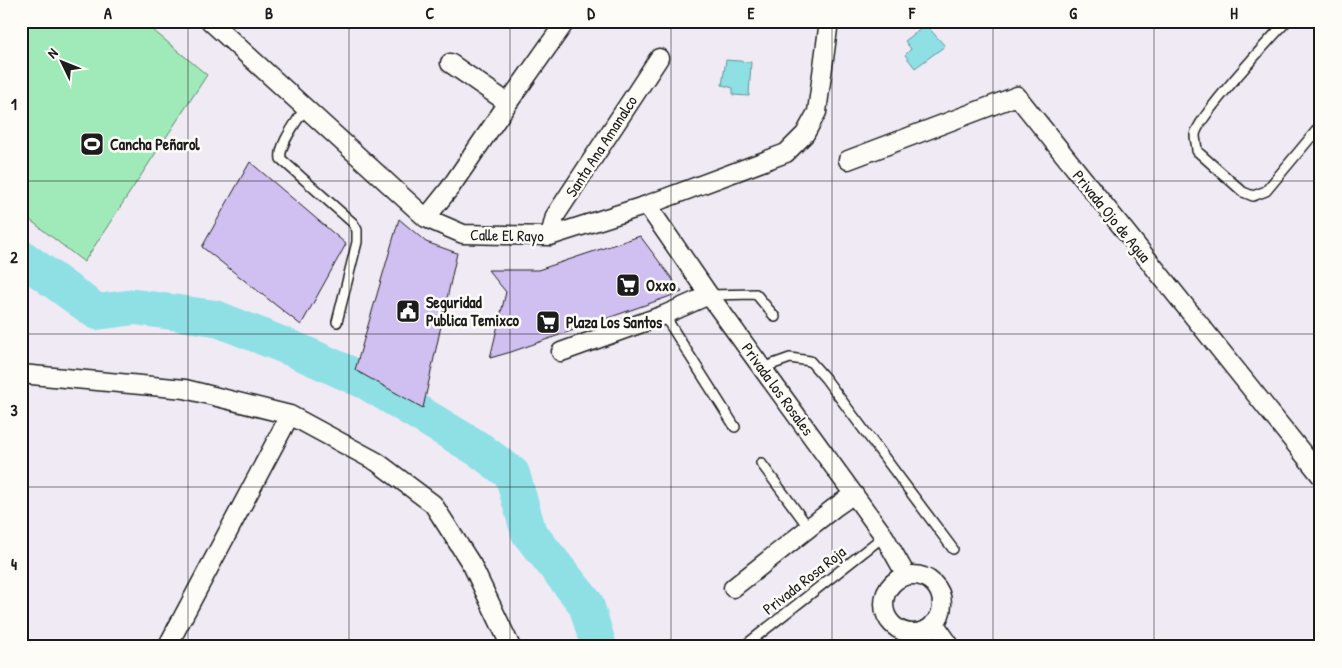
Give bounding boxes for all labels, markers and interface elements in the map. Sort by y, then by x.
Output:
text: A [104,2,112,24]
text: B [265,2,273,24]
text: C [426,2,435,24]
text: D [587,2,595,24]
text: E [747,2,755,24]
text: F [908,2,916,24]
text: G [1069,2,1077,24]
text: H [1230,2,1238,24]
north arrow [38,38,88,88]
text: N [43,43,62,62]
street label: Santa Ana Amanalco [560,91,642,201]
text: 1 [11,93,17,115]
sports icon: Cancha Peñarol [79,131,105,157]
place label: Cancha Peñarol [110,133,200,155]
street label: Privada Ojo de Agua [1068,165,1156,267]
street label: Calle El Rayo [470,223,545,247]
text: 2 [10,246,18,268]
supermarket icon: Oxxo [615,272,641,298]
place label: Oxxo [646,274,676,296]
place label: Seguridad Publica Temixco [426,291,519,331]
public building icon: Seguridad Publica Temixco [395,298,421,324]
supermarket icon: Plaza Los Santos [535,309,561,335]
place label: Plaza Los Santos [566,311,663,333]
street label: Privada los Rosales [737,338,819,440]
text: 3 [10,399,18,421]
street label: Privada Rosa Roja [758,541,850,619]
text: 4 [11,553,17,575]

